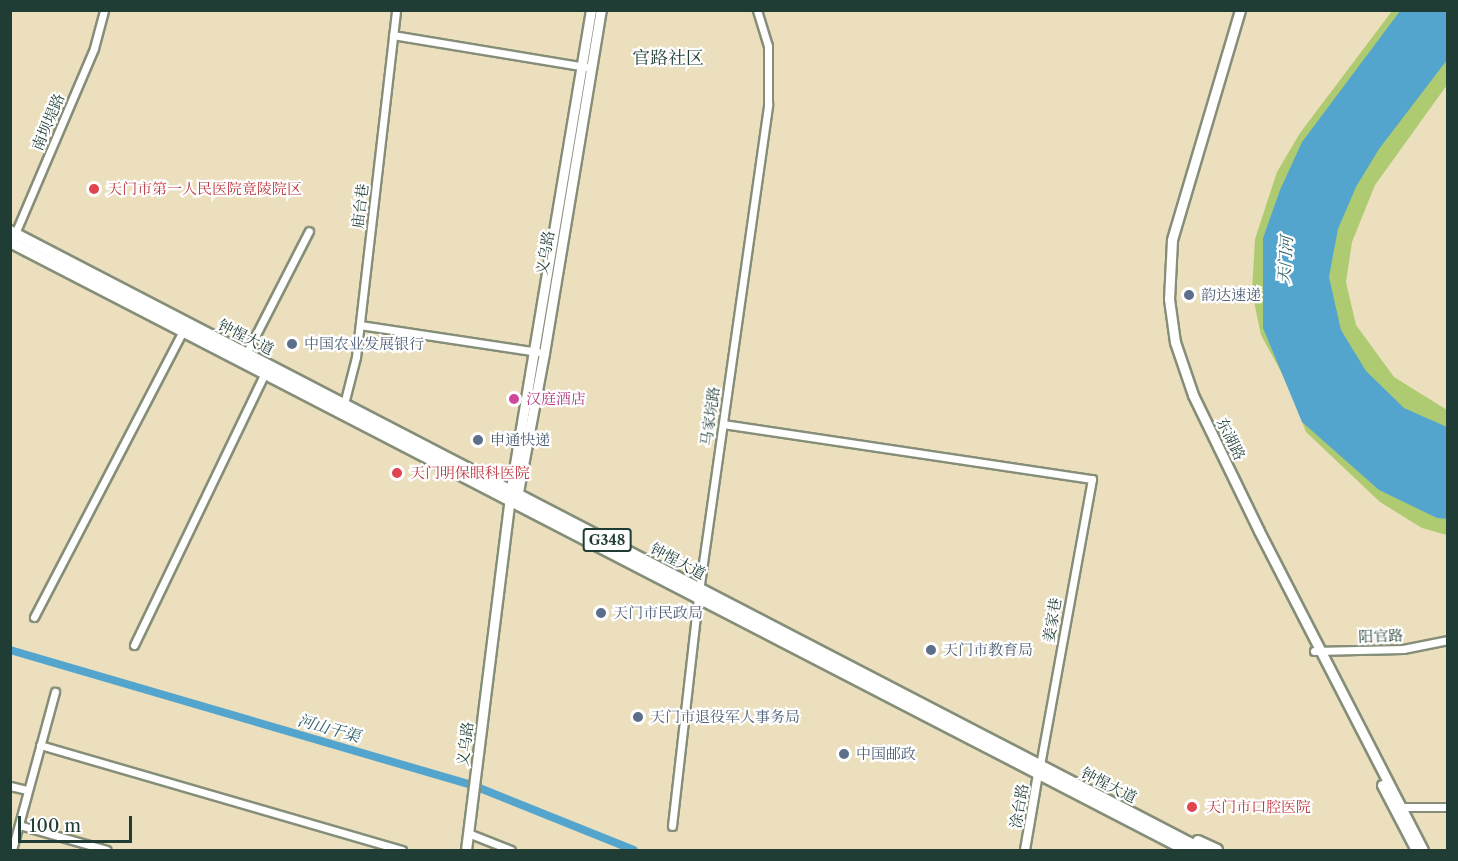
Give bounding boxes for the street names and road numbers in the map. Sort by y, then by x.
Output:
street label: 南坝堤路 [28,91,68,153]
street label: 庙台巷 [348,183,372,229]
street label: 义乌路 [532,229,558,277]
street label: 钟惺大道 [215,315,277,359]
street label: 马家垸路 [697,385,723,447]
street label: 东湖路 [1213,415,1249,463]
road number: G348 [582,529,632,551]
street label: 钟惺大道 [647,539,709,583]
street label: 姜家巷 [1039,596,1065,644]
street label: 阳官路 [1358,626,1404,646]
street label: 义乌路 [453,721,477,767]
street label: 钟惺大道 [1078,763,1140,807]
street label: 涂台路 [1006,782,1032,830]

